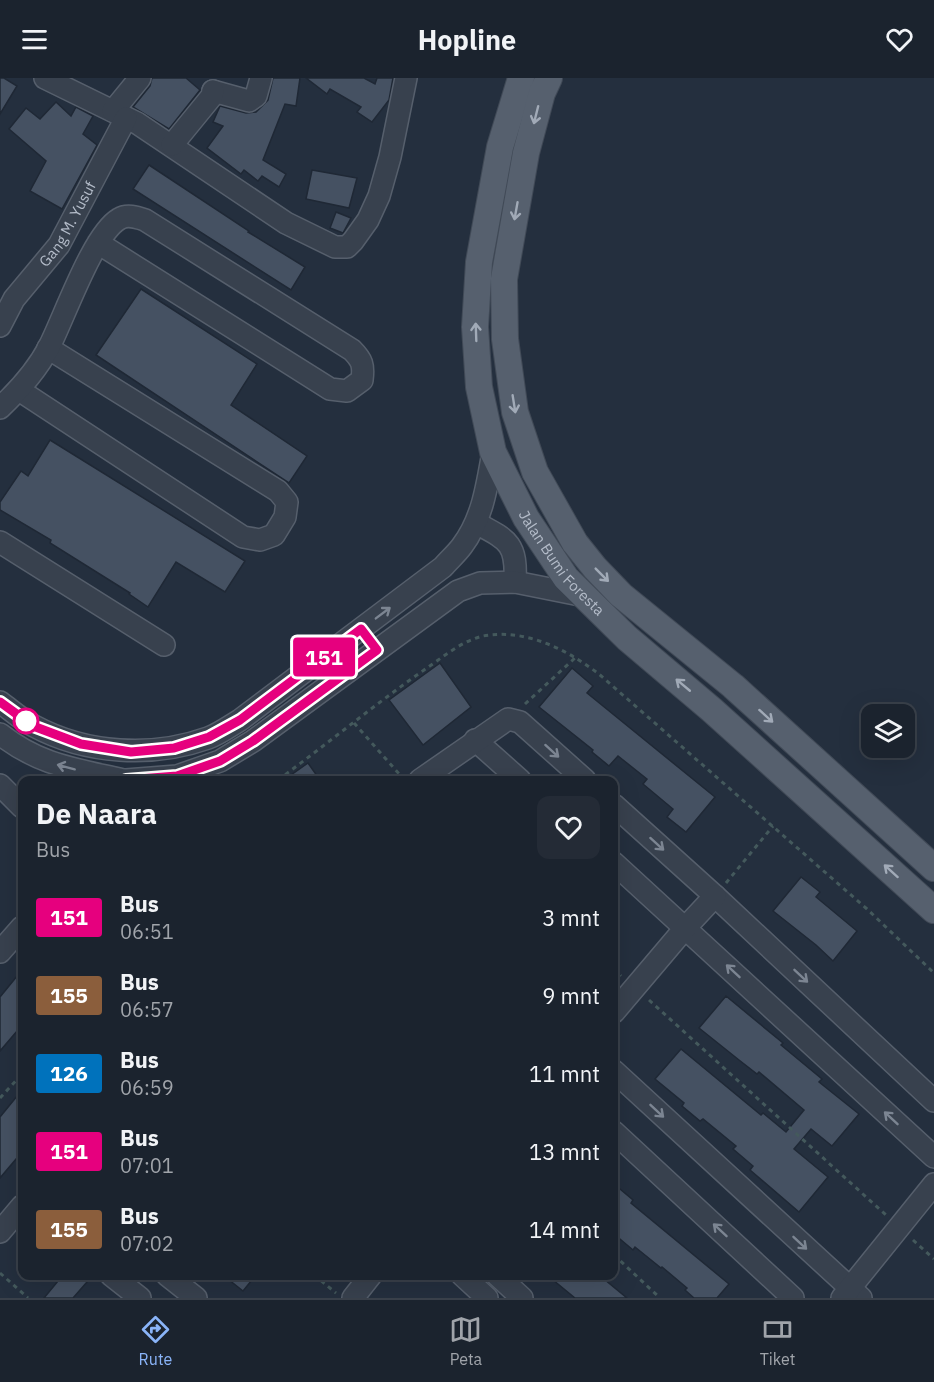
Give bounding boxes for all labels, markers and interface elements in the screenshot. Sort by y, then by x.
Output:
text: Hopline [418,22,516,57]
icon: menu [18,23,51,56]
icon: heart [883,23,916,56]
one-way arrow [530,105,541,124]
street label: Gang M. Yusuf [35,178,100,271]
one-way arrow [510,201,521,220]
one-way arrow [470,323,482,343]
one-way arrow [508,394,519,414]
street label: Jalan Bumi Foresta [515,507,609,619]
one-way arrow [595,568,609,583]
one-way arrow [374,606,390,619]
line badge: 151 [290,638,358,676]
text: 151 [305,643,343,671]
one-way arrow [675,678,691,691]
map controls [861,704,915,758]
button: layers [861,704,915,758]
unlabelled marker [13,708,39,734]
one-way arrow [758,709,773,723]
one-way arrow [545,744,560,758]
one-way arrow [57,761,76,772]
text: De Naara [36,795,157,832]
button: heart [537,796,600,859]
text: Bus [36,836,70,863]
one-way arrow [649,837,664,851]
one-way arrow [883,864,898,878]
text: Bus [120,889,159,918]
text: 151 [50,903,88,931]
text: 3 mnt [542,903,600,932]
text: 06:51 [120,918,174,945]
one-way arrow [725,964,740,978]
text: Bus [120,967,159,996]
one-way arrow [793,969,808,983]
text: 155 [50,981,88,1009]
text: 9 mnt [542,981,600,1010]
text: 06:57 [120,996,174,1023]
text: Bus [120,1045,159,1074]
text: 126 [50,1059,88,1087]
text: 11 mnt [529,1059,600,1088]
text: 06:59 [120,1074,174,1101]
one-way arrow [649,1104,664,1118]
one-way arrow [884,1111,899,1125]
text: Bus [120,1123,159,1152]
text: 151 [50,1137,88,1165]
text: 13 mnt [529,1137,600,1166]
text: 07:01 [120,1152,174,1179]
text: Bus [120,1201,159,1230]
text: 155 [50,1215,88,1243]
text: 14 mnt [529,1215,600,1244]
one-way arrow [712,1223,727,1237]
text: 07:02 [120,1230,174,1257]
one-way arrow [793,1236,808,1250]
tab: Rute [139,1313,172,1369]
tab: Peta [449,1313,482,1369]
tab: Tiket [760,1313,795,1369]

